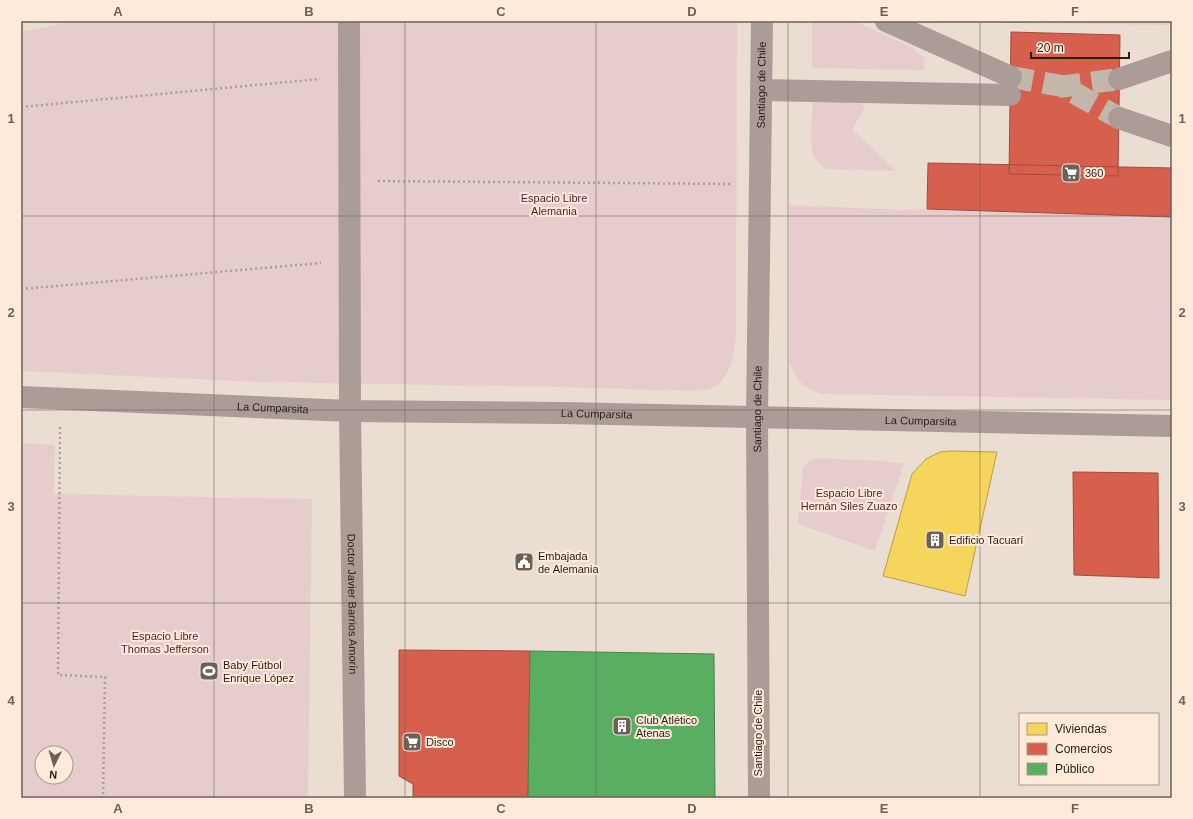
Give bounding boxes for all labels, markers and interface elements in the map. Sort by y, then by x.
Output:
text: A [113,4,123,19]
text: B [304,4,314,19]
text: C [496,4,506,19]
text: D [687,4,697,19]
text: E [880,4,889,19]
text: F [1071,4,1079,19]
scale bar [1031,34,1129,60]
street label: Santiago de Chile [755,41,768,129]
text: 20 m [1037,41,1064,55]
text: 1 [7,111,15,126]
text: 1 [1178,111,1186,126]
supermarket icon: 360 [1060,162,1082,184]
place label: 360 [1085,167,1103,179]
park label: Espacio Libre Alemania [521,192,587,217]
text: 2 [7,305,15,320]
text: 2 [1178,305,1186,320]
street label: Santiago de Chile [751,365,764,453]
street label: La Cumparsita [237,400,310,415]
street label: La Cumparsita [561,407,633,421]
street label: La Cumparsita [885,414,957,427]
park label: Espacio Libre Hernán Siles Zuazo [801,487,897,512]
text: 3 [7,499,15,514]
text: 3 [1178,499,1186,514]
building icon: Edificio Tacuarí [924,529,946,551]
street label: Doctor Javier Barrios Amorín [346,534,359,674]
place label: Edificio Tacuarí [949,534,1023,546]
place label: Embajada de Alemania [538,550,599,575]
public building icon: Embajada de Alemania [513,551,535,573]
park label: Espacio Libre Thomas Jefferson [121,630,209,655]
place label: Baby Fútbol Enrique López [223,659,294,684]
sports icon: Baby Fútbol Enrique López [198,660,220,682]
street label: Santiago de Chile [752,690,764,776]
text: 4 [7,693,15,708]
text: 4 [1178,693,1186,708]
legend [1019,713,1159,785]
place label: Club Atlético Atenas [636,714,697,739]
building icon: Club Atlético Atenas [611,715,633,737]
text: Viviendas [1055,722,1107,736]
supermarket icon: Disco [401,731,423,753]
place label: Disco [426,736,454,748]
text: Comercios [1055,742,1112,756]
north arrow [34,745,74,785]
text: Público [1055,762,1095,776]
text: N [49,769,58,781]
text: A [113,801,123,816]
text: B [304,801,314,816]
text: C [496,801,506,816]
text: D [687,801,697,816]
text: E [880,801,889,816]
text: F [1071,801,1079,816]

